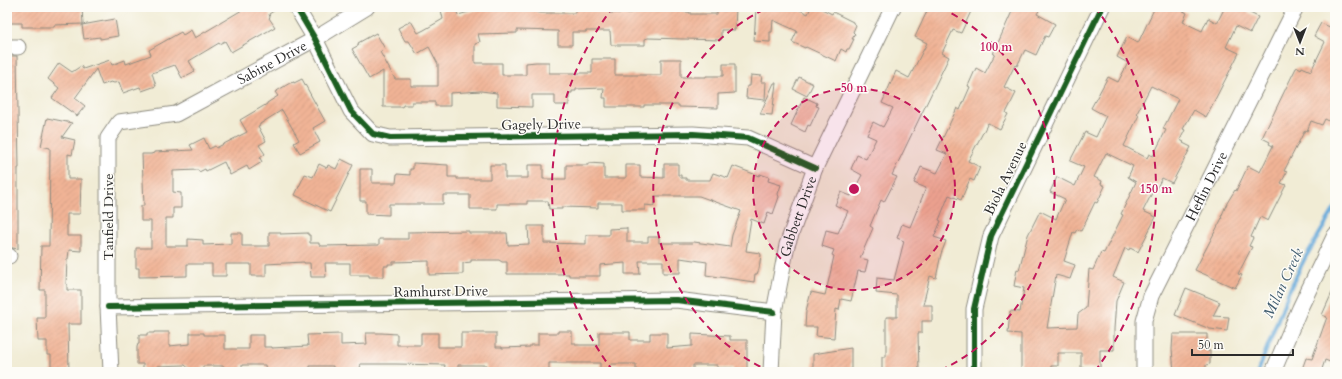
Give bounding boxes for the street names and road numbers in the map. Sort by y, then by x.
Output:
street label: Sabine Drive [234,36,310,89]
street label: Gagely Drive [501,114,581,135]
street label: Biola Avenue [979,138,1031,218]
street label: Heflin Drive [1181,148,1232,224]
street label: Tanfield Drive [99,173,118,261]
street label: Gabbett Drive [776,173,821,259]
street label: Ramhurst Drive [393,281,489,302]

